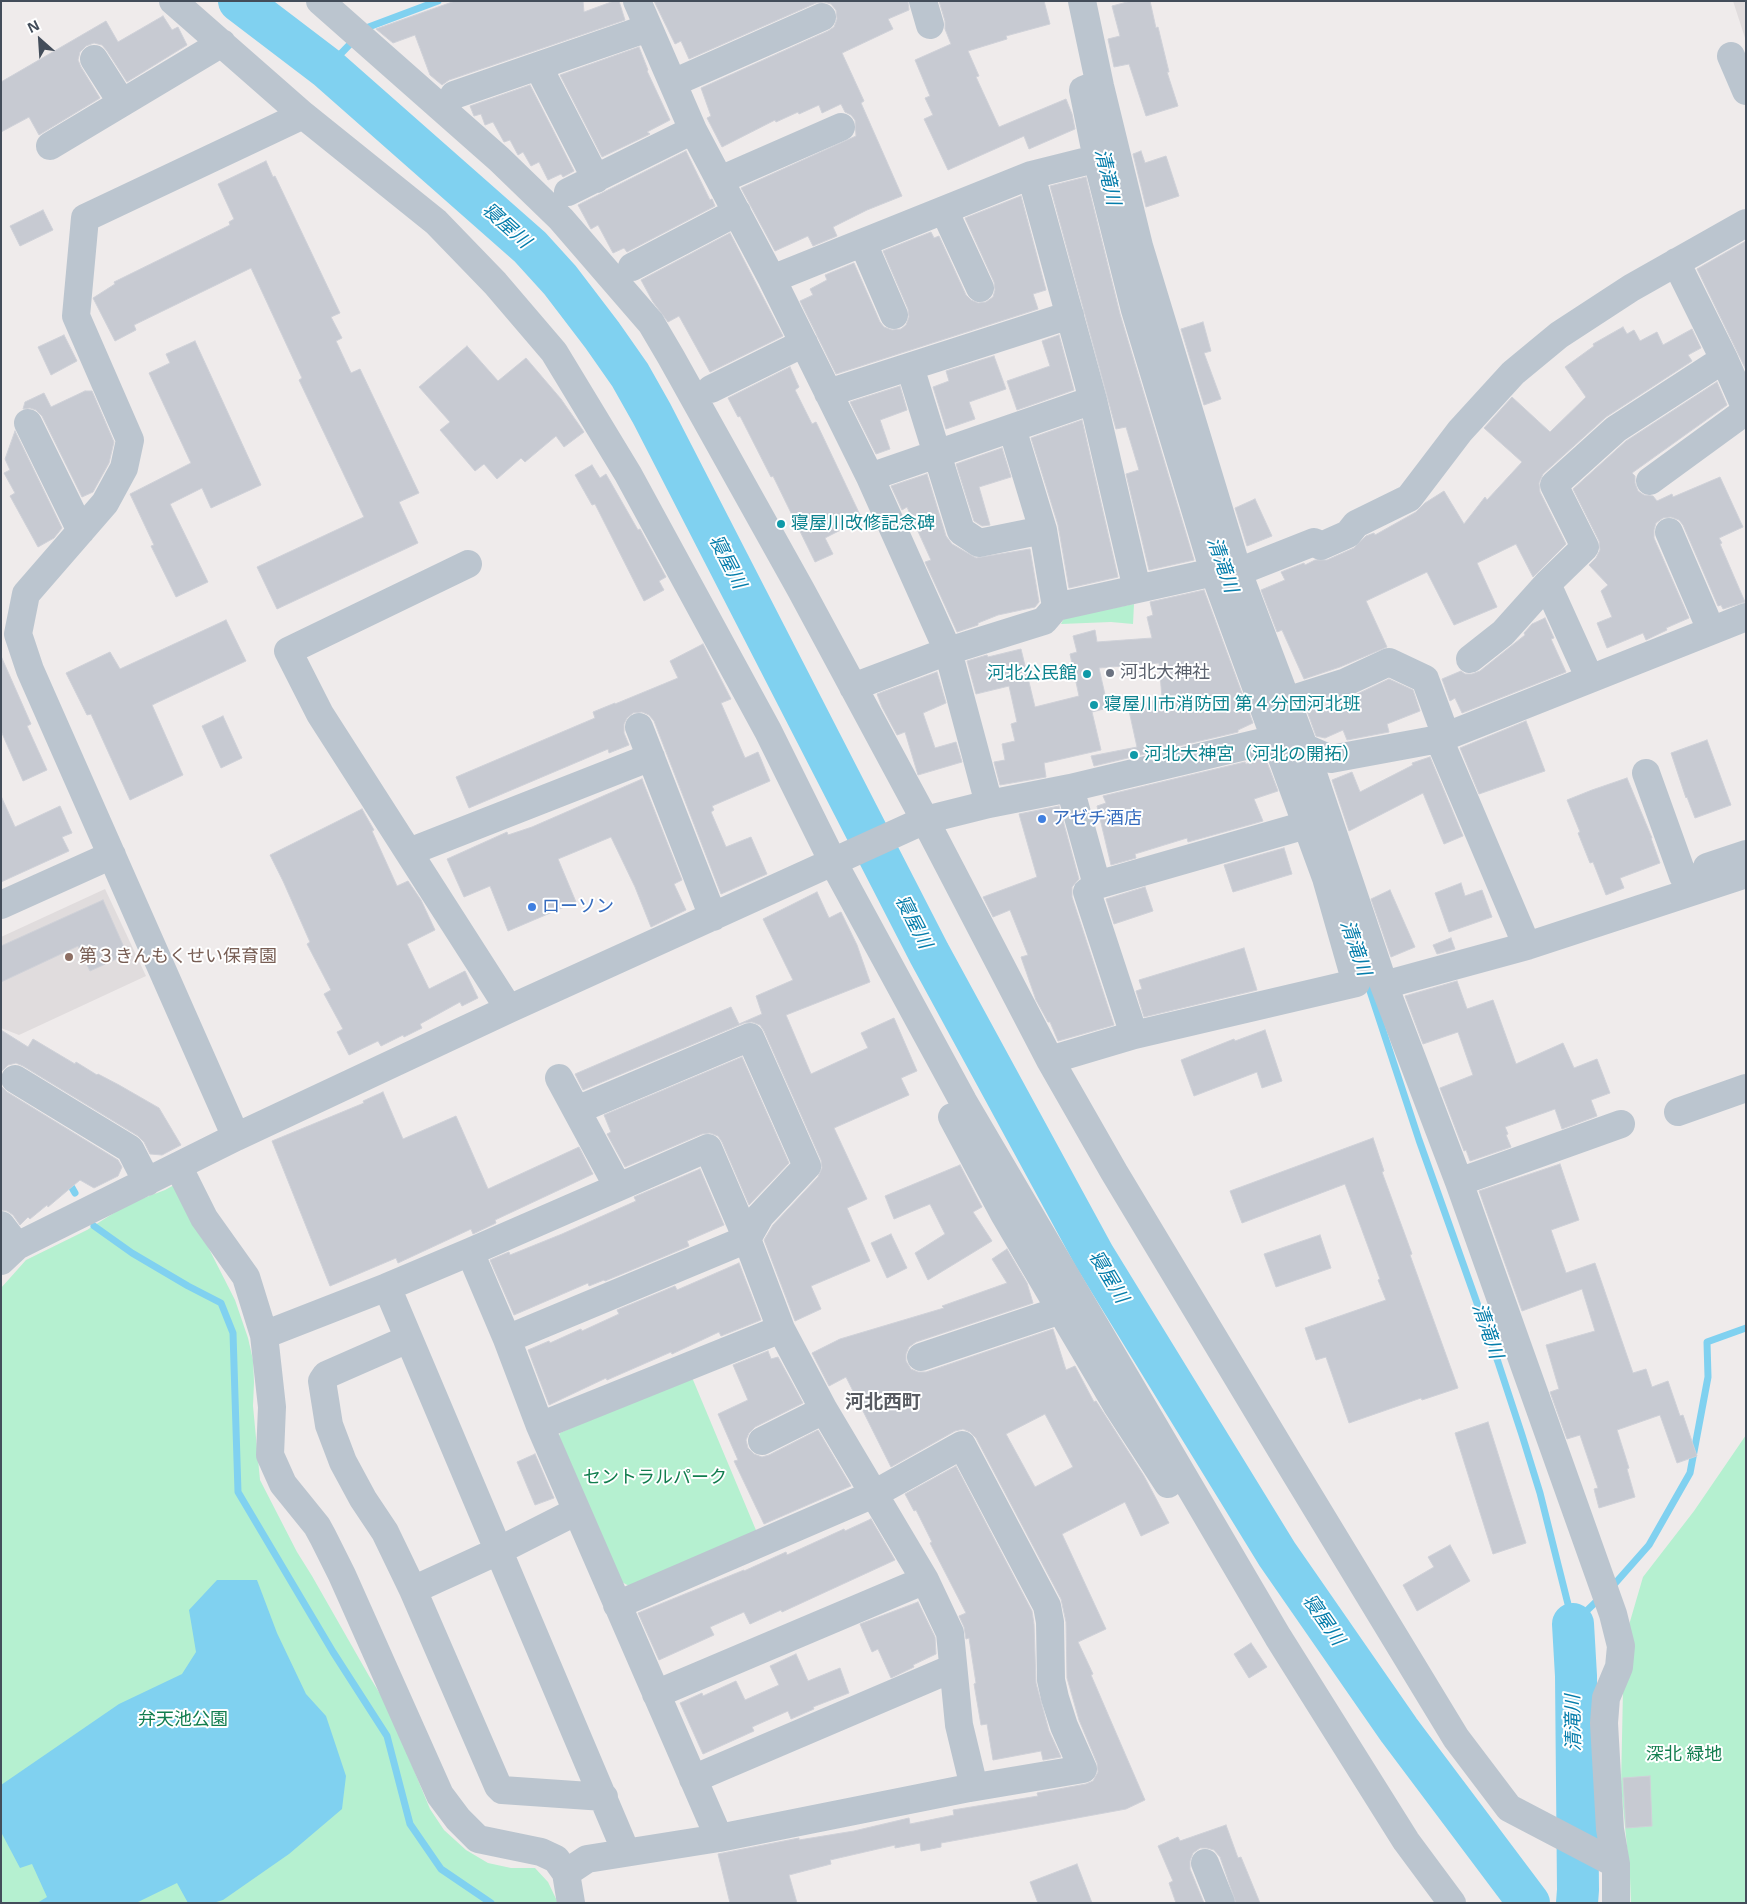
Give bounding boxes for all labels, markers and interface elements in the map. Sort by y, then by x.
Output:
north arrow [15,15,65,65]
text: N [24,15,42,37]
water label: 清滝川 [1089,147,1125,207]
water label: 寝屋川 [477,198,535,254]
place label: 寝屋川改修記念碑 [791,513,935,535]
marker: 寝屋川改修記念碑 [775,518,787,530]
water label: 寝屋川 [704,531,750,593]
water label: 清滝川 [1202,534,1242,596]
place label: 河北大神社 [1120,662,1210,684]
place label: 河北公民館 [987,663,1077,685]
marker: 河北大神社 [1104,667,1116,679]
marker: 河北公民館 [1081,668,1093,680]
place label: 寝屋川市消防団 第４分団河北班 [1104,694,1361,716]
marker: 寝屋川市消防団 第４分団河北班 [1088,699,1100,711]
place label: 河北大神宮（河北の開拓） [1144,744,1360,766]
marker: 河北大神宮（河北の開拓） [1128,749,1140,761]
place label: アゼチ酒店 [1052,808,1142,830]
marker: アゼチ酒店 [1036,813,1048,825]
water label: 寝屋川 [890,891,936,953]
place label: ローソン [542,896,614,918]
marker: ローソン [526,901,538,913]
water label: 清滝川 [1335,917,1375,979]
place label: 第３きんもくせい保育園 [79,946,277,968]
marker: 第３きんもくせい保育園 [63,951,75,963]
water label: 寝屋川 [1084,1247,1132,1307]
water label: 清滝川 [1467,1300,1507,1362]
district label: 河北西町 [845,1392,921,1414]
park label: セントラルパーク [583,1467,727,1489]
water label: 寝屋川 [1297,1590,1349,1650]
water label: 清滝川 [1562,1694,1586,1752]
park label: 弁天池公園 [138,1709,228,1731]
park label: 深北 緑地 [1646,1744,1722,1766]

